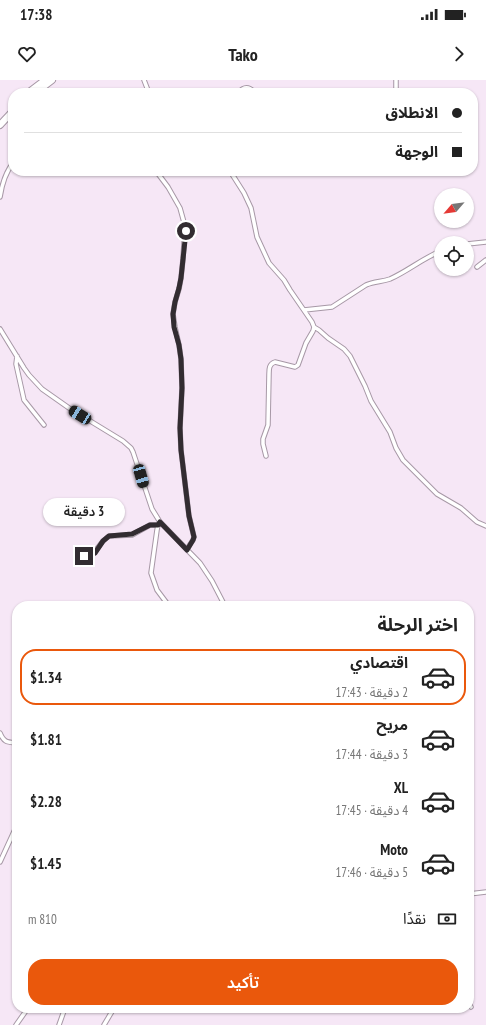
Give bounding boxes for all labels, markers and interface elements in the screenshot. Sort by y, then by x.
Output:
text: 17:38 [20,5,52,24]
icon: heart [16,43,38,65]
text: Tako [228,43,258,66]
icon: forward [448,43,470,65]
text: الانطلاق [386,103,438,122]
text: الوجهة [395,142,438,161]
north arrow [434,188,474,228]
map controls [434,188,474,276]
route start [177,222,195,240]
button: locate [434,236,474,276]
car [67,404,93,426]
car [132,463,150,489]
callout: 3 دقيقة [43,498,125,526]
text: 3 دقيقة [64,503,104,520]
route end [75,547,93,565]
text: اختر الرحلة [377,613,458,636]
text: اقتصادي [350,653,408,672]
icon: car [420,659,456,695]
text: $1.34 [30,668,62,687]
text: 2 دقيقة · 17:43 [335,684,408,701]
text: مريح [376,715,408,734]
icon: car [420,721,456,757]
text: $1.81 [30,730,62,749]
text: 3 دقيقة · 17:44 [335,746,408,763]
text: XL [394,778,408,797]
icon: car [420,783,456,819]
text: $2.28 [30,792,62,811]
text: 4 دقيقة · 17:45 [335,802,408,819]
text: Moto [380,840,408,859]
icon: car [420,845,456,881]
text: $1.45 [30,854,62,873]
text: 5 دقيقة · 17:46 [335,864,408,881]
icon: cash [436,908,458,930]
text: نقدًا [403,909,426,928]
text: 810 m [28,911,57,928]
button: تأكيد [28,959,458,1005]

